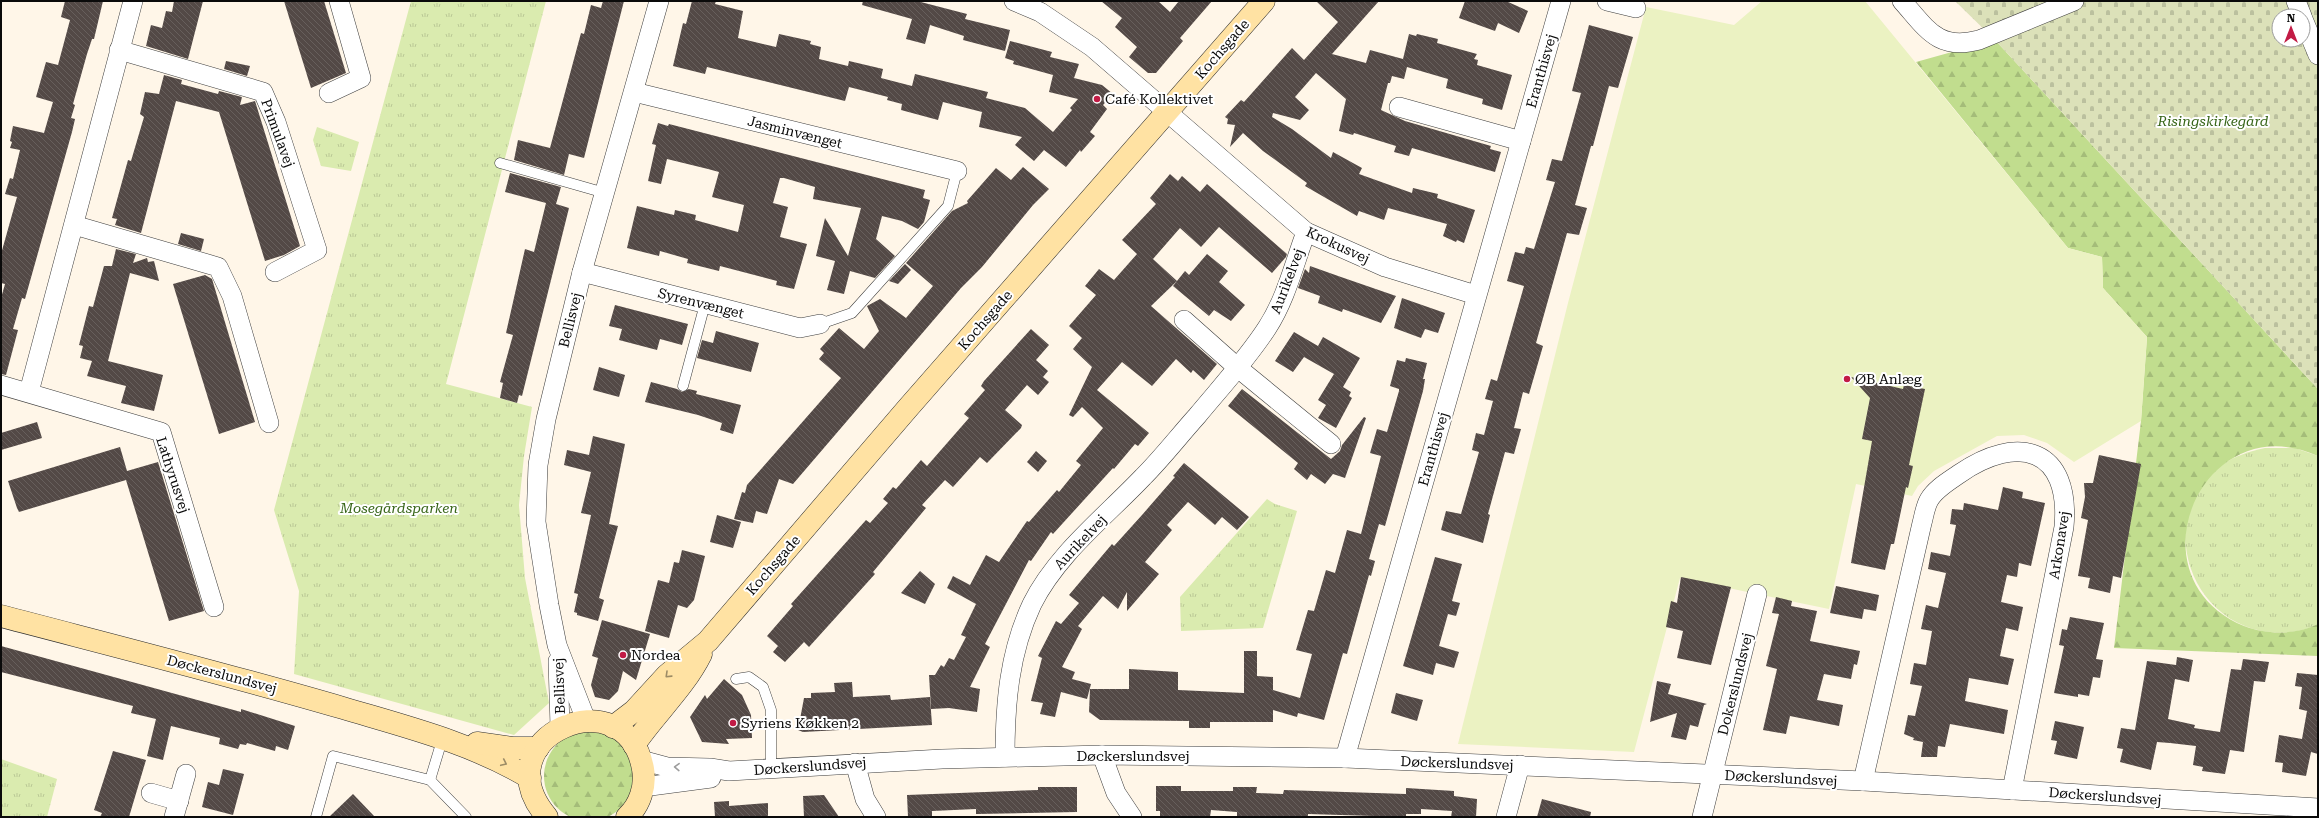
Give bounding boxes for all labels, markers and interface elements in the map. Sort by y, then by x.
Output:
north arrow [2271,8,2311,48]
text: N [2287,12,2296,25]
street label: Kochsgade [1192,16,1252,82]
street label: Eranthisvej [1523,32,1559,110]
place label: Café Kollektivet [1105,91,1213,107]
marker: Café Kollektivet [1092,94,1102,104]
street label: Primulavej [258,96,298,170]
street label: Jasminvænget [746,112,844,152]
park label: Risingskirkegård [2156,113,2269,129]
street label: Krokusvej [1304,223,1372,267]
street label: Aurikelvej [1267,246,1307,316]
street label: Syrenvænget [656,285,746,321]
street label: Kochsgade [955,287,1015,353]
street label: Bellisvej [555,291,585,349]
place label: ØB Anlæg [1855,371,1922,387]
marker: ØB Anlæg [1842,374,1852,384]
street label: Eranthisvej [1415,410,1451,488]
street label: Lathyrusvej [153,435,193,515]
park label: Mosegårdsparken [339,500,458,516]
street label: Arkonavej [2046,510,2072,580]
street label: Aurikelvej [1051,511,1109,573]
street label: Kochsgade [743,532,803,598]
street label: Dokerslundsvej [1715,631,1755,737]
place label: Nordea [631,647,681,663]
marker: Nordea [618,650,628,660]
street label: Døckerslundsvej [165,652,279,696]
street label: Bellisvej [550,658,568,714]
one-way arrow [665,670,673,678]
place label: Syriens Køkken 2 [741,715,859,731]
marker: Syriens Køkken 2 [728,718,738,728]
street label: Døckerslundsvej [1076,748,1190,764]
street label: Døckerslundsvej [1400,753,1514,773]
street label: Døckerslundsvej [753,754,867,778]
one-way arrow [500,758,508,766]
one-way arrow [674,763,680,771]
street label: Døckerslundsvej [1724,767,1838,789]
street label: Døckerslundsvej [2048,784,2162,808]

